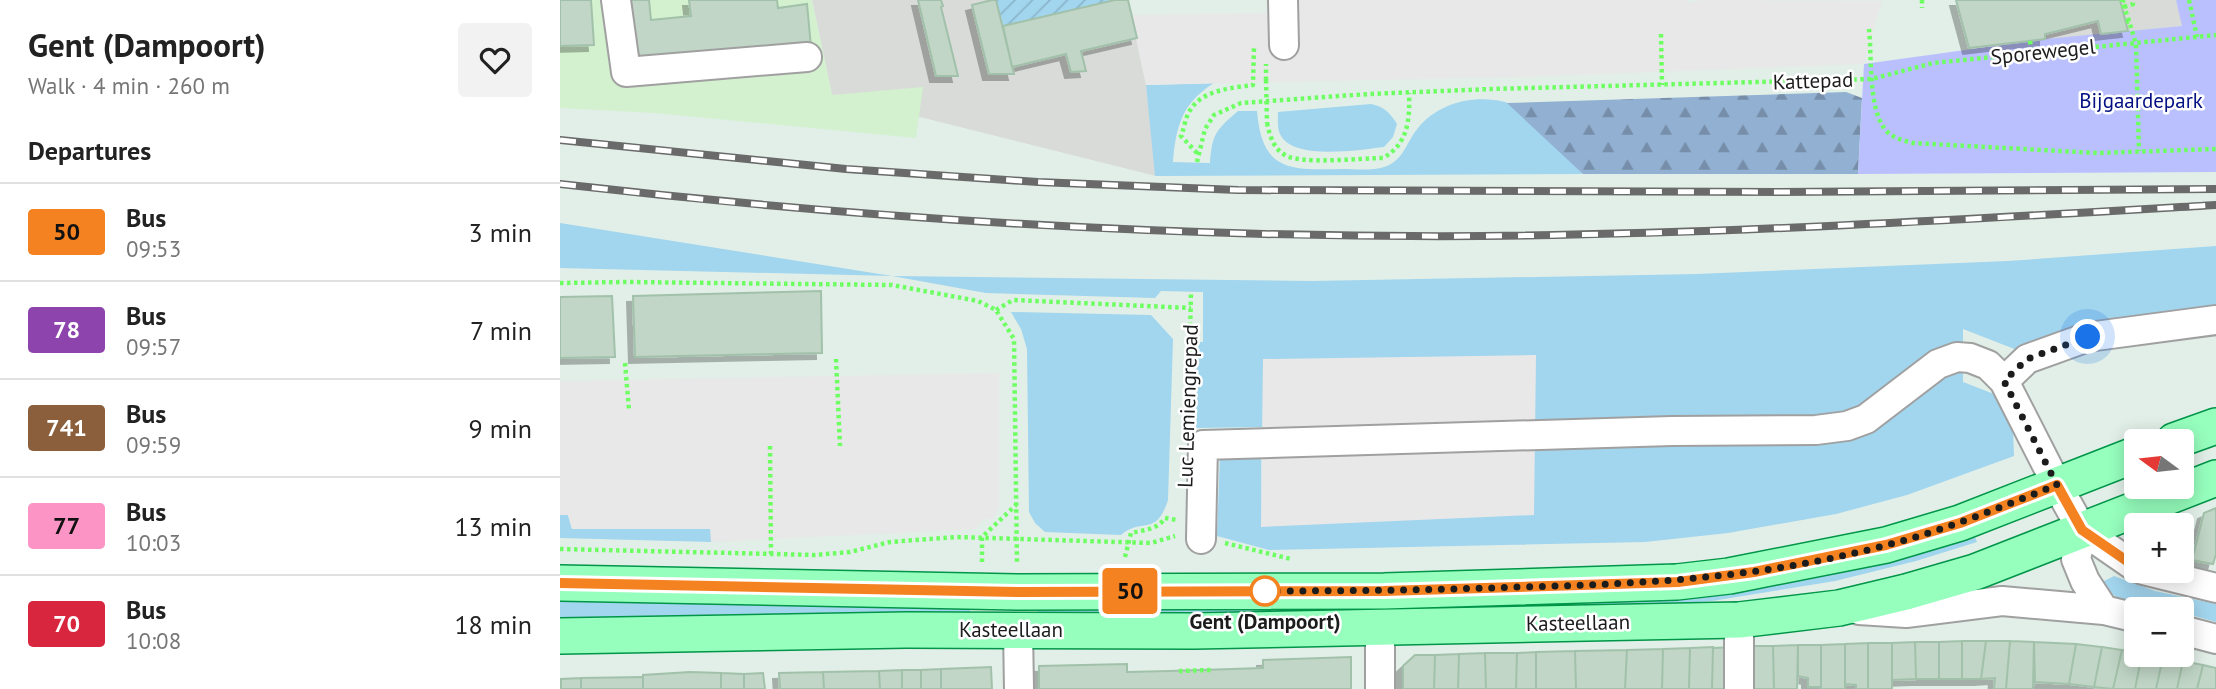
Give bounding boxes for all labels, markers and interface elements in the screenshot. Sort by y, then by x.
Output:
text: Gent (Dampoort) [28,23,266,66]
button: heart [458,23,532,97]
street label: Sporewegel [1989,33,2097,70]
street label: Kattepad [1772,66,1854,95]
text: Walk · 4 min · 260 m [28,71,230,100]
park label: Bijgaardepark [2079,87,2203,114]
text: Departures [28,134,151,167]
text: Bus [126,201,166,234]
text: 50 [53,216,80,247]
text: 3 min [469,216,532,249]
text: 09:53 [126,234,181,263]
text: Bus [126,299,166,332]
text: 78 [53,314,80,345]
text: 7 min [470,314,532,347]
your location [2070,319,2105,354]
street label: Luc Lemiengrepad [1171,324,1204,488]
text: 09:57 [126,332,181,361]
text: Bus [126,397,166,430]
text: 741 [46,412,87,443]
text: 9 min [469,412,532,445]
north arrow [2124,429,2194,499]
map controls [2124,429,2194,667]
text: 09:59 [126,430,181,459]
text: Bus [126,495,166,528]
text: 77 [53,510,80,541]
text: 13 min [454,510,532,543]
button: + [2124,513,2194,583]
text: 10:03 [126,528,181,557]
line badge: 50 [1098,568,1162,614]
text: 50 [1116,575,1144,606]
marker: Gent (Dampoort) [1250,576,1280,606]
text: Bus [126,593,166,626]
button: − [2124,597,2194,667]
text: 70 [53,608,80,639]
text: 18 min [454,608,532,641]
place label: Gent (Dampoort) [1189,608,1341,635]
street label: Kasteellaan [1526,608,1630,637]
street label: Kasteellaan [959,616,1063,643]
text: 10:08 [126,626,181,655]

